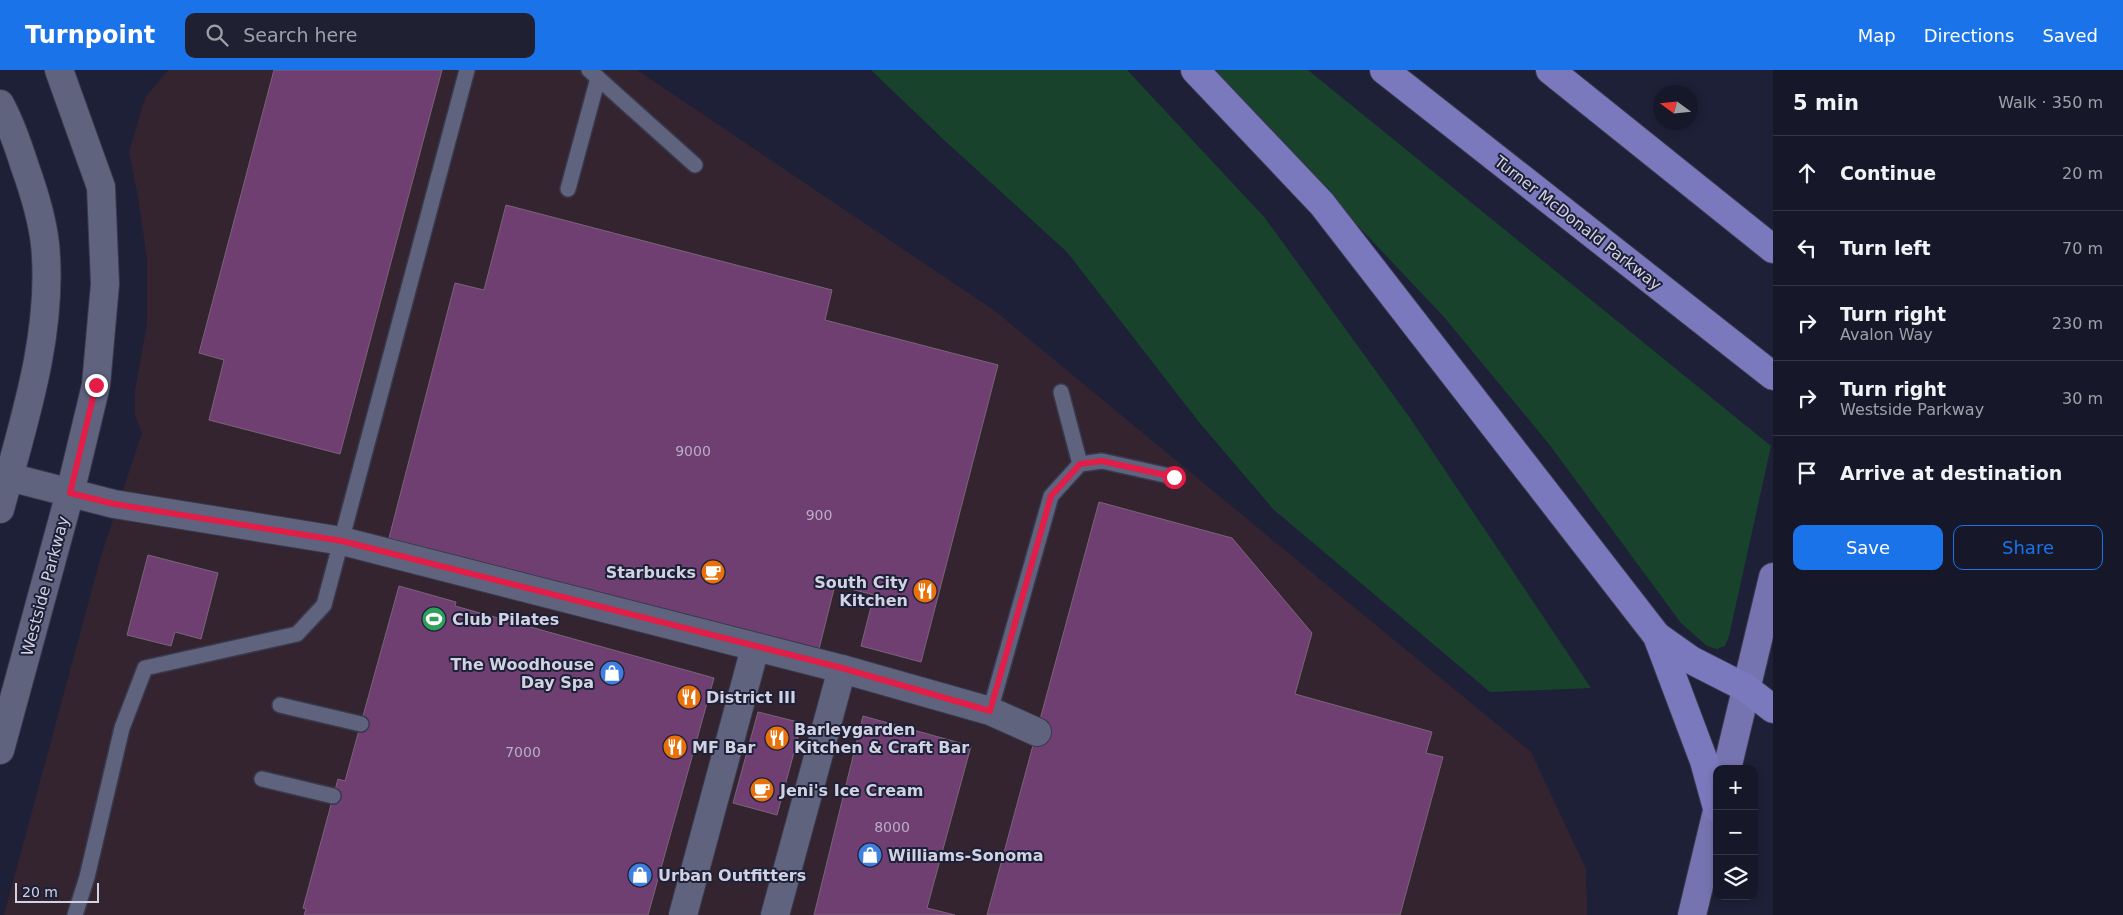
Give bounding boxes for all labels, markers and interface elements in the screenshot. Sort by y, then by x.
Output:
search box [185,13,535,58]
text: Turnpoint [25,21,155,49]
icon: search [203,21,231,49]
text: Search here [243,24,357,46]
text: Map [1858,25,1896,46]
text: Directions [1924,25,2014,46]
text: Saved [2042,25,2098,46]
north arrow [1653,85,1698,130]
text: 5 min [1793,91,1859,115]
text: Walk · 350 m [1998,93,2103,112]
street label: Turner McDonald Parkway [1490,151,1665,294]
icon: ahead [1793,159,1821,187]
text: Continue [1840,162,1936,184]
text: 20 m [2062,164,2103,183]
icon: left [1793,234,1821,262]
text: Turn left [1840,237,1931,259]
text: 70 m [2062,239,2103,258]
text: Turn right [1840,303,1946,325]
icon: right [1793,309,1821,337]
text: 230 m [2052,314,2103,333]
text: Avalon Way [1840,325,1933,344]
route end [85,374,108,397]
text: Turn right [1840,378,1946,400]
icon: right [1793,384,1821,412]
text: 30 m [2062,389,2103,408]
text: Westside Parkway [1840,400,1984,419]
house number: 9000 [675,443,711,459]
icon: arrive [1793,459,1821,487]
text: Arrive at destination [1840,462,2062,484]
route start [1163,466,1186,489]
house number: 900 [806,507,832,523]
street label: Westside Parkway [17,514,73,658]
button: Save [1793,525,1943,570]
button: Share [1953,525,2103,570]
cafe icon: Starbucks [700,559,726,585]
place label: Starbucks [606,563,696,582]
place label: South City Kitchen [814,573,909,610]
restaurant icon: South City Kitchen [912,578,938,604]
sports icon: Club Pilates [421,606,447,632]
place label: Club Pilates [452,610,559,629]
place label: The Woodhouse Day Spa [451,655,594,692]
shop icon: The Woodhouse Day Spa [599,660,625,686]
restaurant icon: District III [676,684,702,710]
place label: District III [706,688,796,707]
place label: Barleygarden Kitchen & Craft Bar [794,720,969,757]
restaurant icon: Barleygarden Kitchen & Craft Bar [764,725,790,751]
restaurant icon: MF Bar [662,734,688,760]
place label: MF Bar [692,738,755,757]
house number: 7000 [505,744,541,760]
map controls [1713,765,1758,900]
button: + [1713,765,1758,810]
cafe icon: Jeni's Ice Cream [749,777,775,803]
place label: Jeni's Ice Cream [779,781,923,800]
button: − [1713,810,1758,855]
house number: 8000 [874,819,910,835]
shop icon: Williams-Sonoma [857,842,883,868]
place label: Williams-Sonoma [888,846,1044,865]
button: layers [1713,855,1758,900]
shop icon: Urban Outfitters [627,862,653,888]
place label: Urban Outfitters [658,866,806,885]
scale bar [15,880,99,903]
text: 20 m [22,884,58,900]

